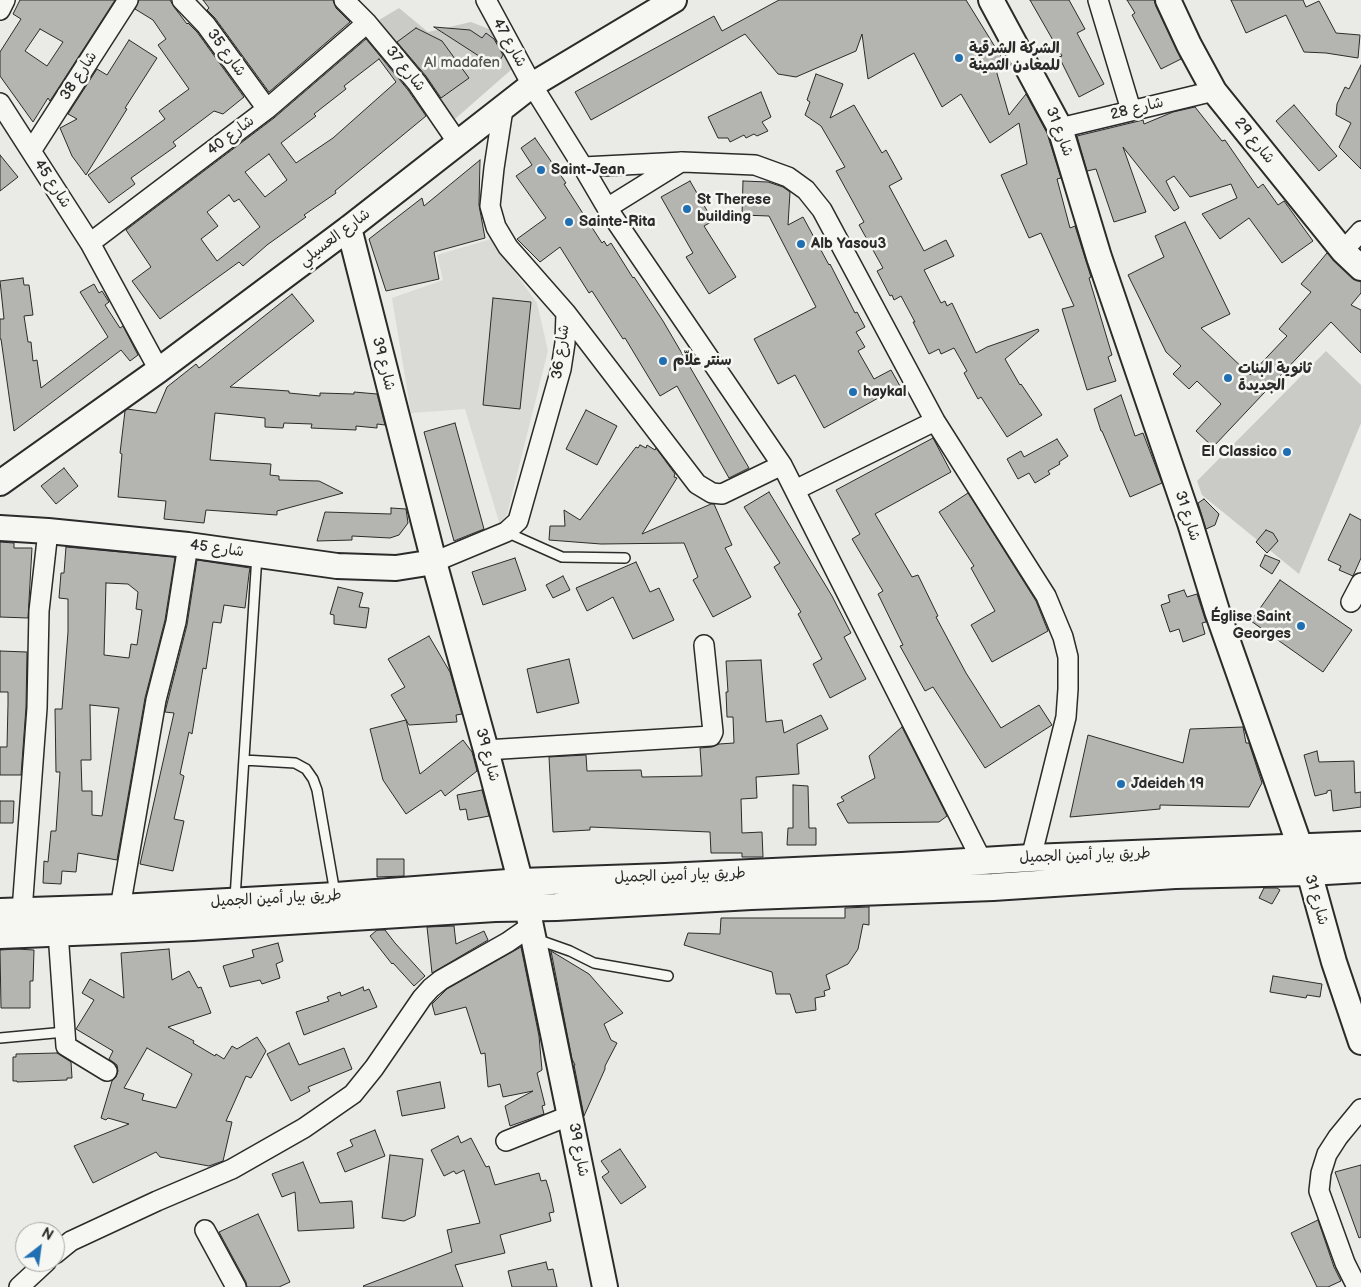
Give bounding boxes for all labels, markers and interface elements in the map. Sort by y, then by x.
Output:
street label: شارع 47 [488,15,530,71]
street label: شارع 35 [203,26,249,80]
place label: الشركة الشرقية للمعادن الثمينة [969,40,1060,75]
street label: شارع 37 [381,43,429,95]
street label: شارع 38 [57,48,101,104]
marker: الشركة الشرقية للمعادن الثمينة [953,52,965,64]
park label: Al madafen [424,54,500,72]
street label: شارع 28 [1109,94,1165,124]
street label: شارع 31 [1041,105,1077,159]
street label: شارع 40 [204,112,258,160]
street label: شارع 29 [1230,114,1278,168]
street label: شارع 45 [30,156,74,212]
place label: Saint-Jean [551,161,625,179]
marker: Saint-Jean [535,164,547,176]
place label: St Therese building [697,191,771,226]
marker: St Therese building [681,203,693,215]
street label: شارع العسيلي [296,205,374,271]
place label: Sainte-Rita [579,213,656,231]
marker: Sainte-Rita [563,216,575,228]
place label: Alb Yasou3 [811,235,886,253]
marker: Alb Yasou3 [795,238,807,250]
street label: شارع 36 [548,324,574,380]
street label: شارع 39 [368,335,398,393]
place label: سنتر علاّم [673,352,732,370]
marker: سنتر علاّم [657,355,669,367]
place label: ثانوية البنات الجديدة [1238,360,1311,395]
marker: ثانوية البنات الجديدة [1222,372,1234,384]
place label: haykal [863,383,907,401]
marker: haykal [847,386,859,398]
place label: El Classico [1201,443,1277,461]
marker: El Classico [1281,446,1293,458]
street label: شارع 31 [1170,489,1204,543]
street label: شارع 45 [189,536,245,562]
place label: Église Saint Georges [1210,608,1291,643]
marker: Église Saint Georges [1295,620,1307,632]
street label: شارع 39 [471,726,503,784]
place label: Jdeideh 19 [1131,775,1204,793]
marker: Jdeideh 19 [1115,778,1127,790]
street label: طريق بيار أمين الجميل [1019,845,1151,867]
street label: طريق بيار أمين الجميل [614,865,746,887]
street label: شارع 31 [1300,873,1332,927]
street label: طريق بيار أمين الجميل [210,887,342,911]
street label: شارع 39 [564,1122,592,1178]
north arrow [15,1222,65,1272]
text: N [38,1224,56,1244]

